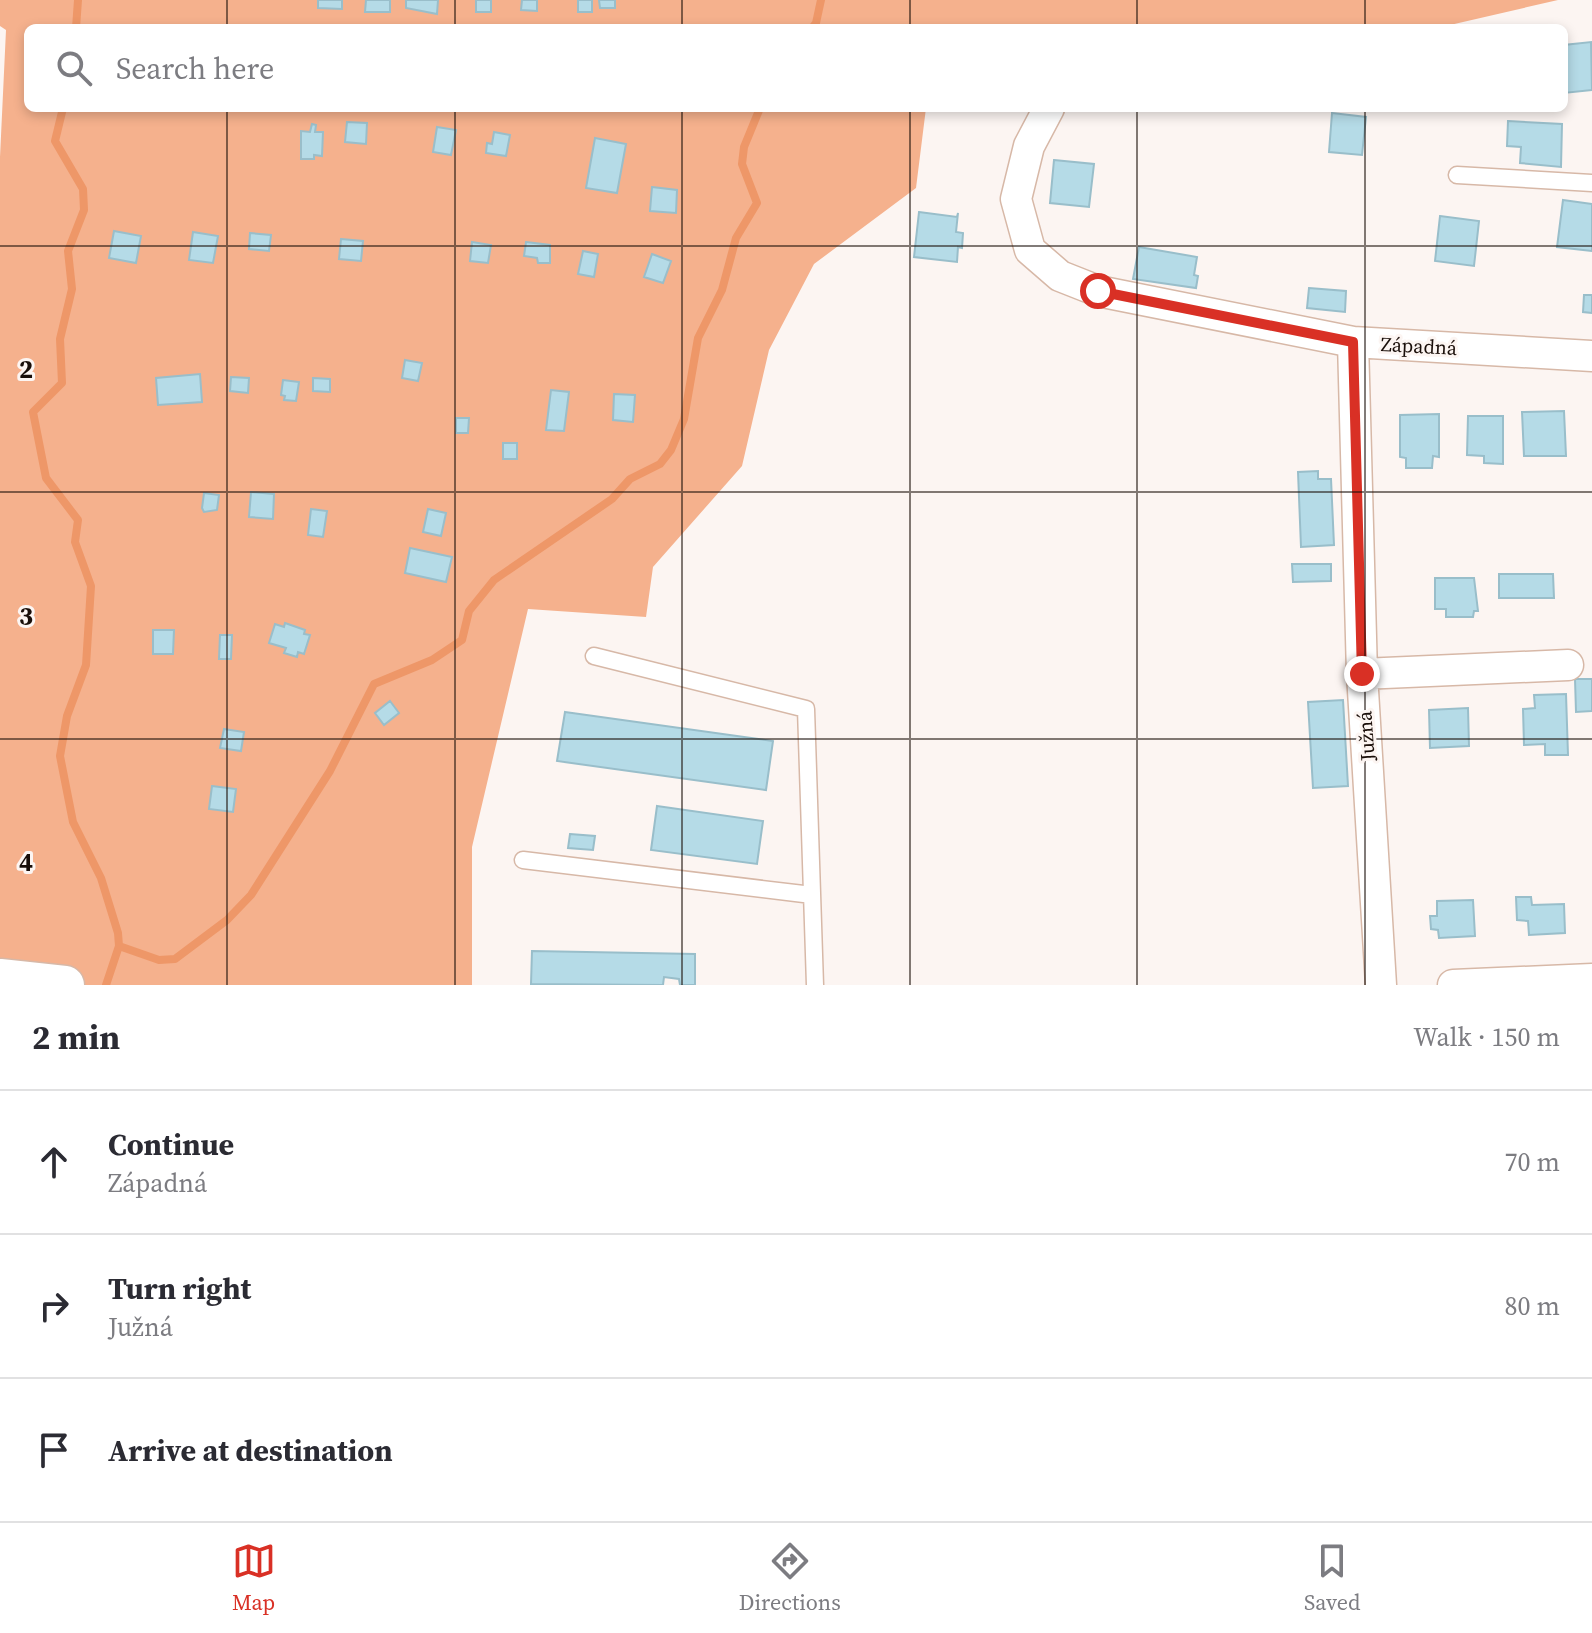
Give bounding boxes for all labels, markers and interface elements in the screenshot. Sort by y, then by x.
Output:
search box [24,24,1568,112]
icon: search [52,46,96,90]
text: Search here [116,48,274,89]
route start [1080,273,1116,309]
street label: Západná [1380,330,1459,362]
text: 2 [19,351,33,387]
text: 3 [19,598,33,634]
route end [1344,656,1380,692]
street label: Južná [1350,709,1382,763]
text: 4 [19,844,33,880]
text: 2 min [32,1014,120,1060]
text: Walk · 150 m [1413,1019,1560,1055]
text: Continue [108,1124,234,1165]
icon: ahead [32,1140,76,1184]
text: 70 m [1505,1144,1560,1180]
text: Západná [108,1165,207,1201]
text: Turn right [108,1268,251,1309]
icon: right [32,1284,76,1328]
text: 80 m [1505,1288,1560,1324]
text: Južná [108,1309,173,1345]
icon: arrive [32,1428,76,1472]
text: Arrive at destination [108,1430,393,1471]
tab: Map [232,1539,276,1617]
tab: Directions [739,1539,841,1617]
tab: Saved [1304,1539,1360,1617]

